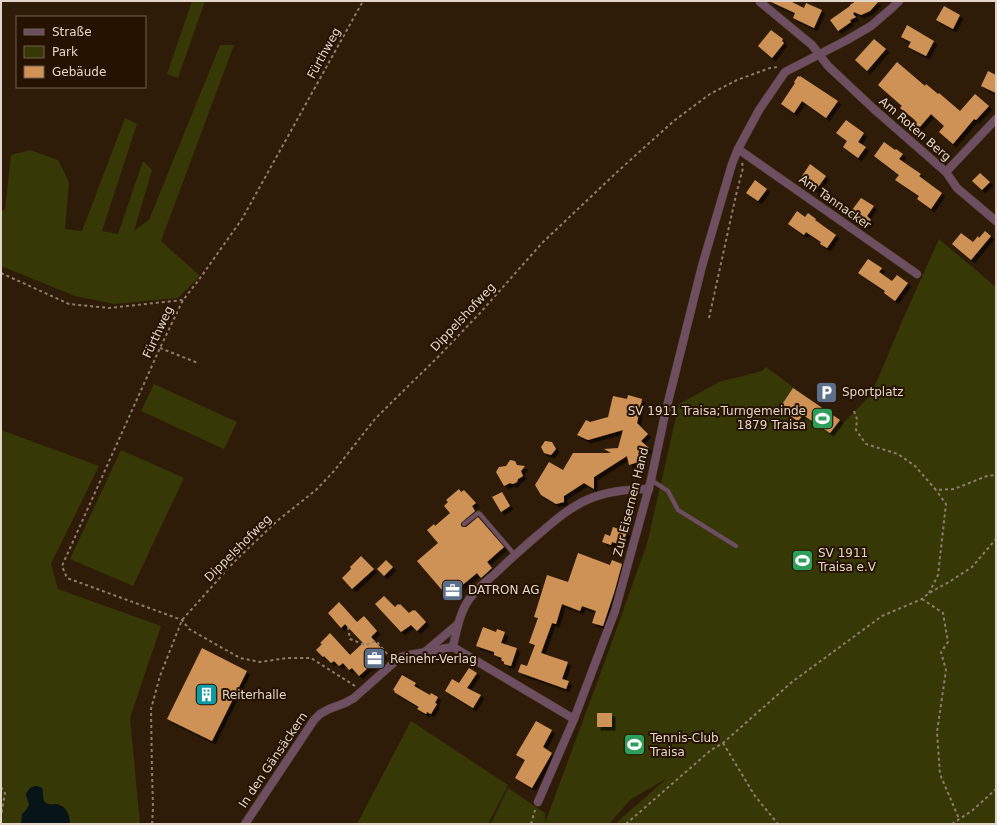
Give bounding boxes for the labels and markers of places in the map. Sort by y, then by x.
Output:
parking icon: Sportplatz [813,379,839,405]
place label: Sportplatz [842,385,904,399]
place label: SV 1911 Traisa;Turngemeinde 1879 Traisa [628,404,806,432]
sports icon: SV 1911 Traisa;Turngemeinde 1879 Traisa [809,405,835,431]
place label: SV 1911 Traisa e.V [817,546,877,574]
sports icon: SV 1911 Traisa e.V [790,547,816,573]
office icon: DATRON AG [440,577,466,603]
place label: DATRON AG [468,583,540,597]
office icon: Reinehr-Verlag [361,646,387,672]
place label: Reinehr-Verlag [390,652,477,666]
building icon: Reiterhalle [194,682,220,708]
place label: Reiterhalle [222,688,286,702]
place label: Tennis-Club Traisa [649,731,719,759]
sports icon: Tennis-Club Traisa [622,732,648,758]

